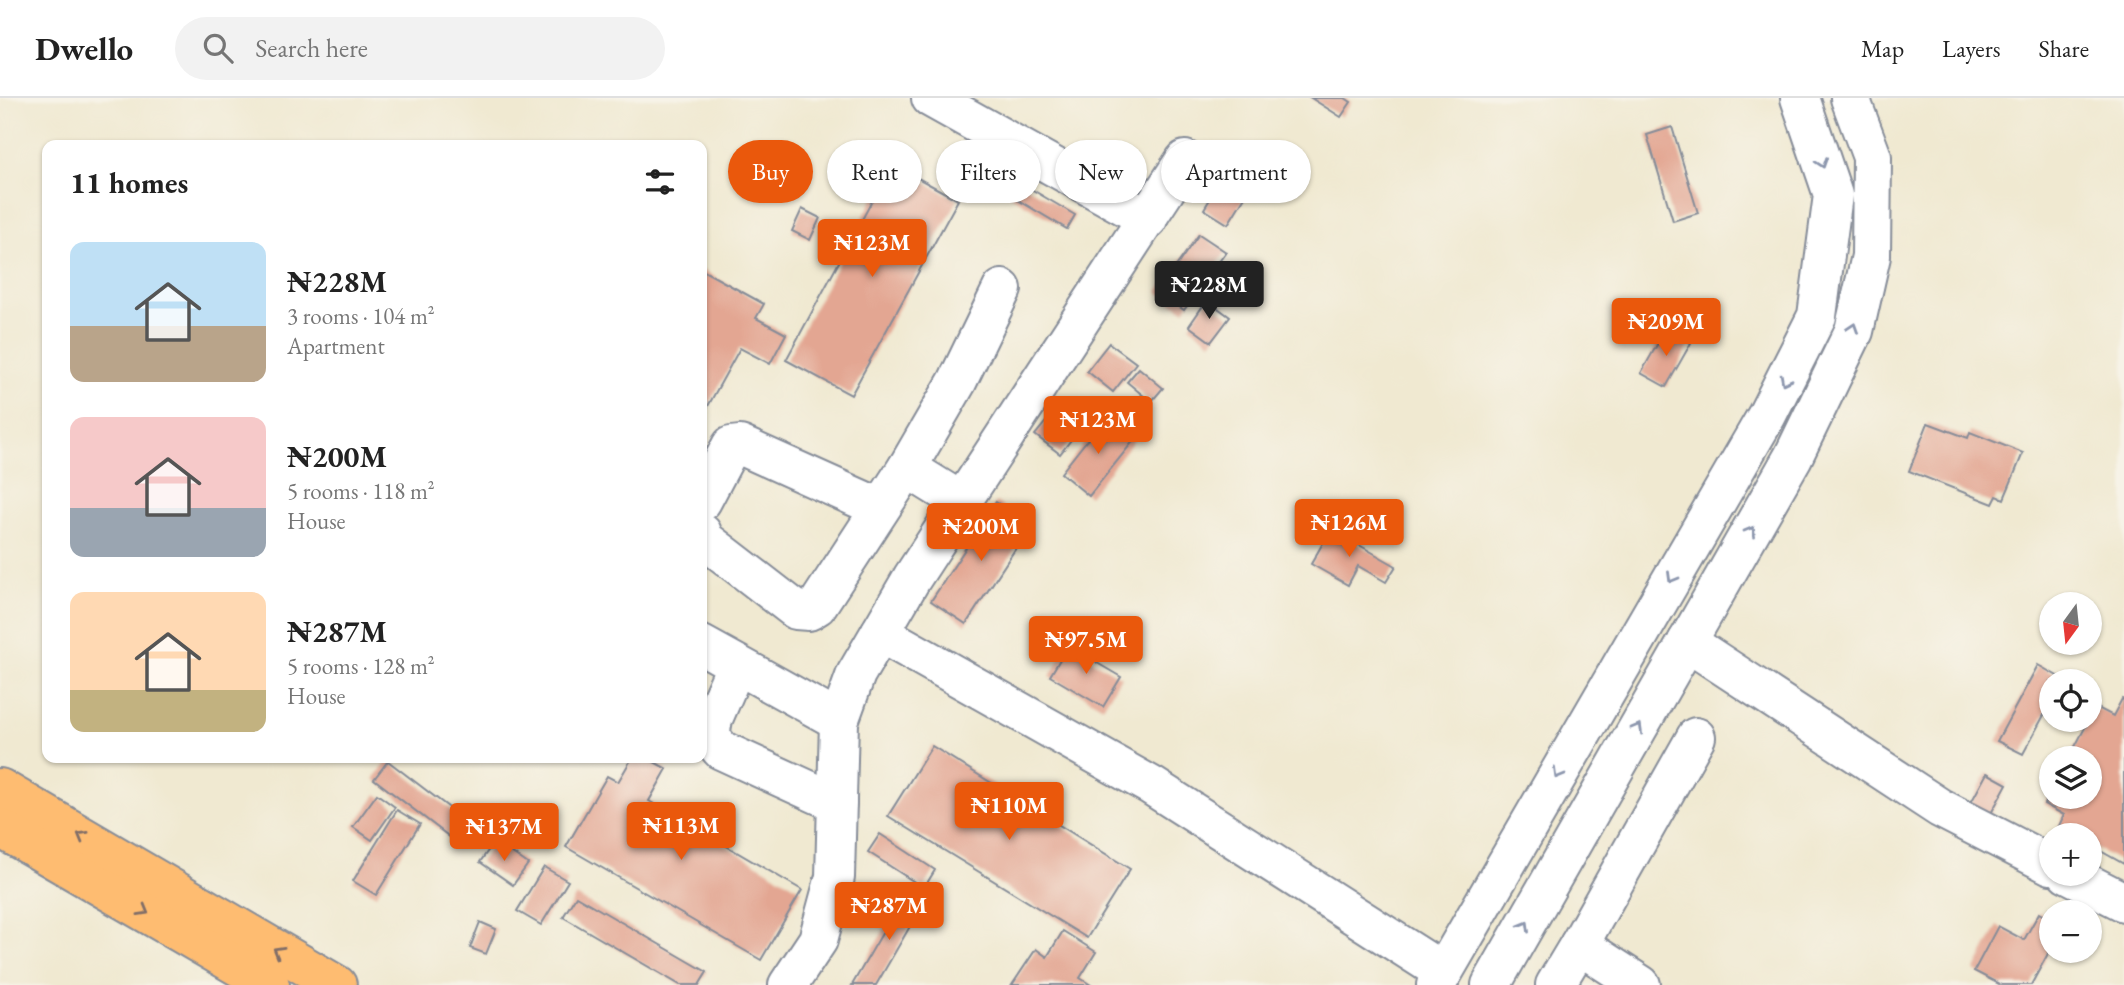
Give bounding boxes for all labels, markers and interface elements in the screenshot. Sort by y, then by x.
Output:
search box [175,17,665,80]
text: Dwello [35,27,133,70]
icon: search [199,29,237,67]
text: Search here [255,31,368,65]
text: Map [1861,33,1904,64]
text: Layers [1942,33,2001,64]
text: Share [2039,33,2089,64]
chip: Buy [728,140,813,203]
chip: Rent [827,140,922,203]
chip: Filters [936,140,1041,203]
chip: New [1055,140,1147,203]
chip: Apartment [1161,140,1311,203]
one-way arrow [1814,156,1828,168]
text: 11 homes [70,163,188,202]
icon: filters [641,163,679,201]
pin: ₦123M [823,220,921,279]
text: ₦123M [834,227,910,257]
text: ₦228M [287,262,387,301]
pin: ₦228M [1160,262,1258,321]
text: ₦228M [1171,269,1247,299]
icon: home [126,270,210,354]
pin: ₦209M [1617,299,1715,358]
text: 3 rooms · 104 m² [287,301,435,331]
text: ₦209M [1628,306,1704,336]
one-way arrow [1845,323,1860,335]
text: Apartment [287,331,385,361]
one-way arrow [1779,373,1793,385]
pin: ₦123M [1049,396,1147,456]
text: ₦123M [1060,404,1136,434]
text: ₦200M [287,437,387,476]
icon: home [126,445,210,529]
text: 5 rooms · 118 m² [287,476,435,506]
pin: ₦126M [1300,500,1398,559]
pin: ₦200M [932,504,1030,563]
text: House [287,506,346,536]
text: ₦126M [1311,507,1387,537]
text: ₦200M [943,511,1019,541]
one-way arrow [1743,526,1756,538]
one-way arrow [1668,570,1681,583]
north arrow [2039,592,2102,654]
map controls [2039,592,2102,963]
text: ₦287M [287,612,387,651]
pin: ₦97.5M [1029,616,1143,676]
icon: home [126,620,210,704]
text: ₦97.5M [1045,624,1127,654]
text: 5 rooms · 128 m² [287,651,435,681]
button: locate [2039,669,2102,732]
text: House [287,681,346,711]
one-way arrow [1630,723,1643,736]
button: layers [2039,746,2102,809]
one-way arrow [1553,767,1566,780]
pin: ₦110M [960,782,1058,842]
text: ₦110M [971,790,1047,820]
pin: ₦113M [632,802,730,862]
pin: ₦137M [455,804,553,863]
text: ₦113M [643,810,719,840]
text: ₦137M [466,811,542,841]
button: + [2039,823,2102,886]
one-way arrow [76,831,89,844]
pin: ₦287M [840,882,938,942]
text: ₦287M [851,890,927,920]
button: − [2039,900,2102,963]
one-way arrow [136,903,149,916]
one-way arrow [1516,920,1529,933]
one-way arrow [273,946,286,959]

